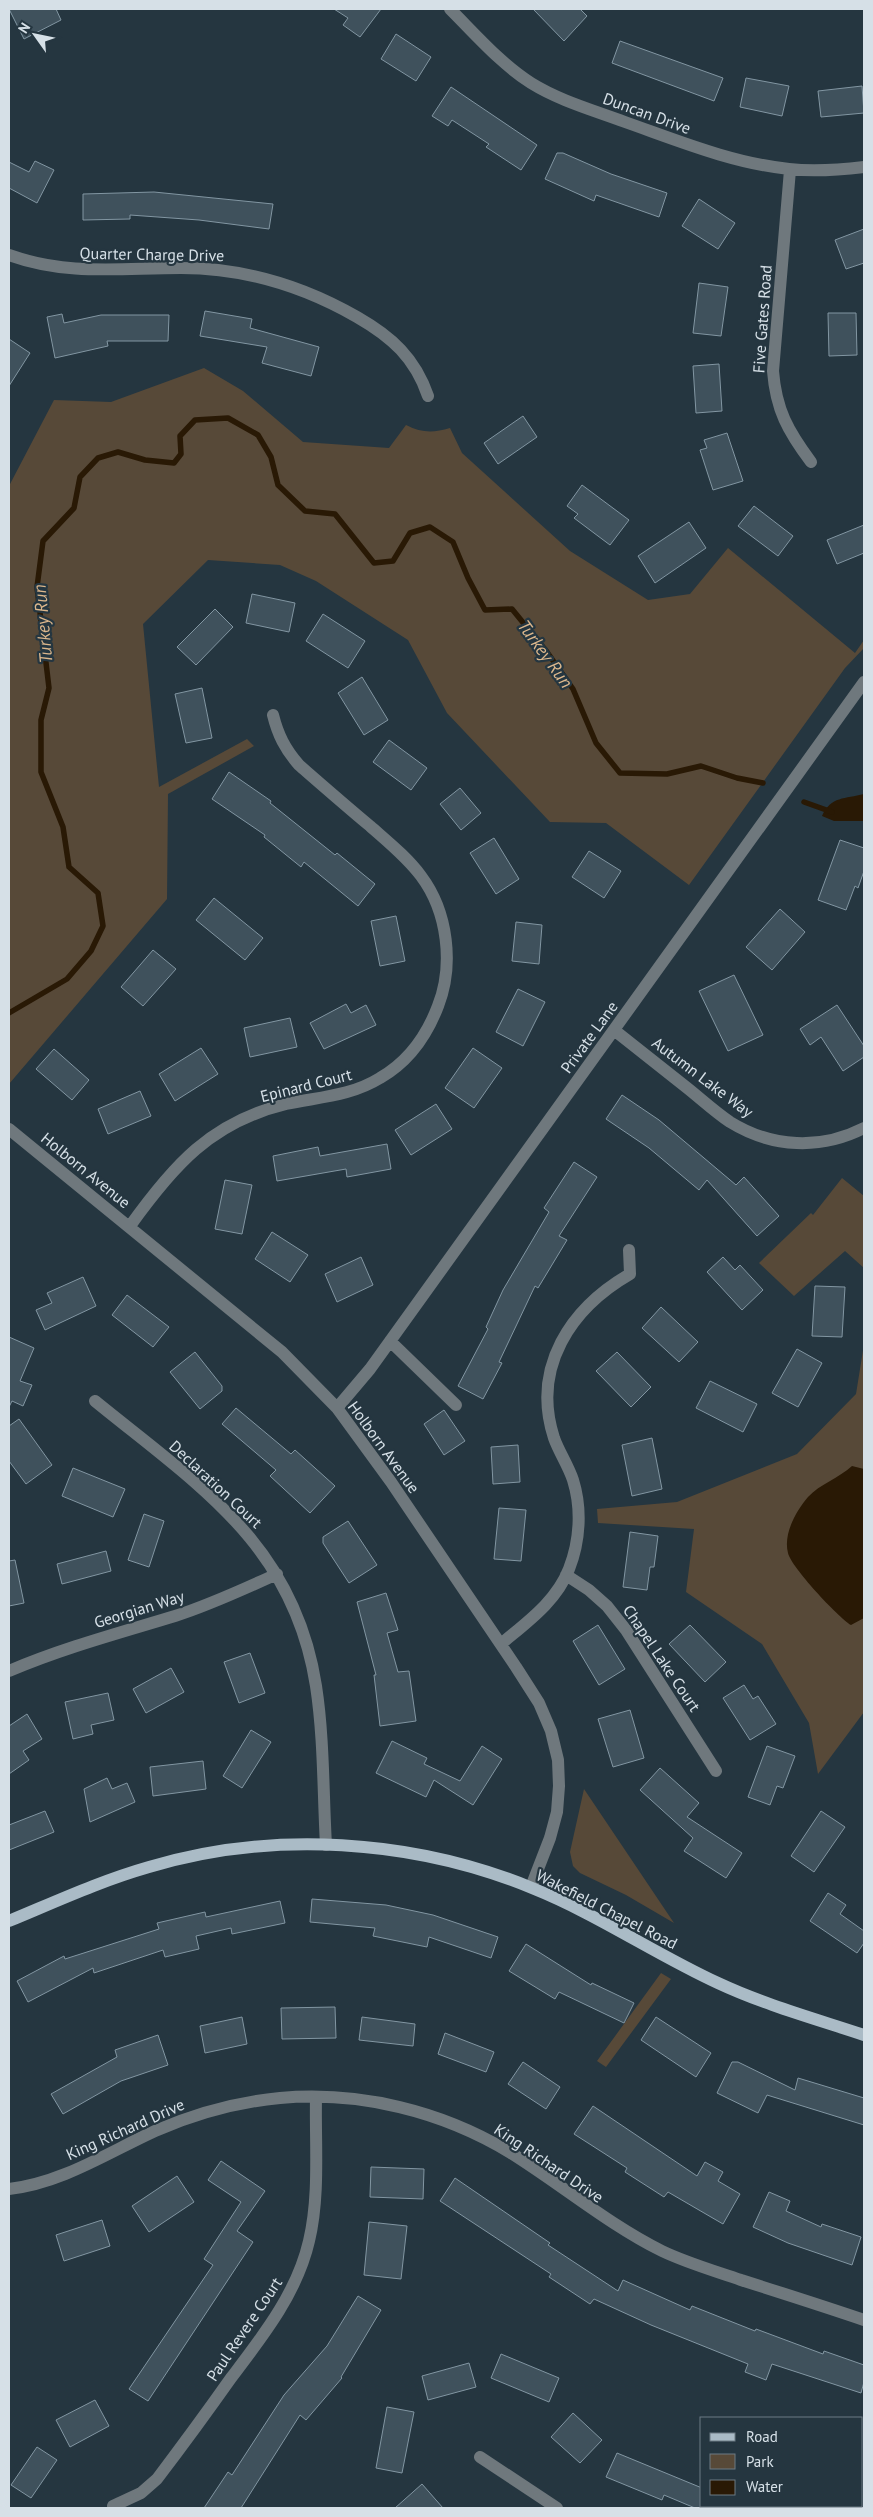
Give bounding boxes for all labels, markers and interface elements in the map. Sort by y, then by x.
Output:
north arrow [10,10,60,60]
text: N [14,19,34,37]
street label: Duncan Drive [600,88,694,138]
street label: Quarter Charge Drive [80,243,224,265]
street label: Five Gates Road [748,264,776,374]
water label: Turkey Run [28,584,57,665]
water label: Turkey Run [513,615,578,693]
street label: Private Lane [556,997,622,1077]
street label: Autumn Lake Way [648,1032,758,1122]
street label: Epinard Court [258,1064,354,1106]
street label: Holborn Avenue [37,1128,135,1212]
street label: Holborn Avenue [344,1397,424,1497]
street label: Declaration Court [165,1436,267,1533]
street label: Georgian Way [91,1586,187,1632]
street label: Chapel Lake Court [619,1601,705,1716]
street label: Wakefield Chapel Road [533,1865,681,1953]
street label: King Richard Drive [63,2094,187,2164]
street label: King Richard Drive [491,2119,607,2207]
street label: Paul Revere Court [202,2273,286,2385]
legend [700,2417,863,2507]
text: Road [746,2427,778,2446]
text: Park [746,2452,774,2471]
text: Water [746,2477,783,2496]

